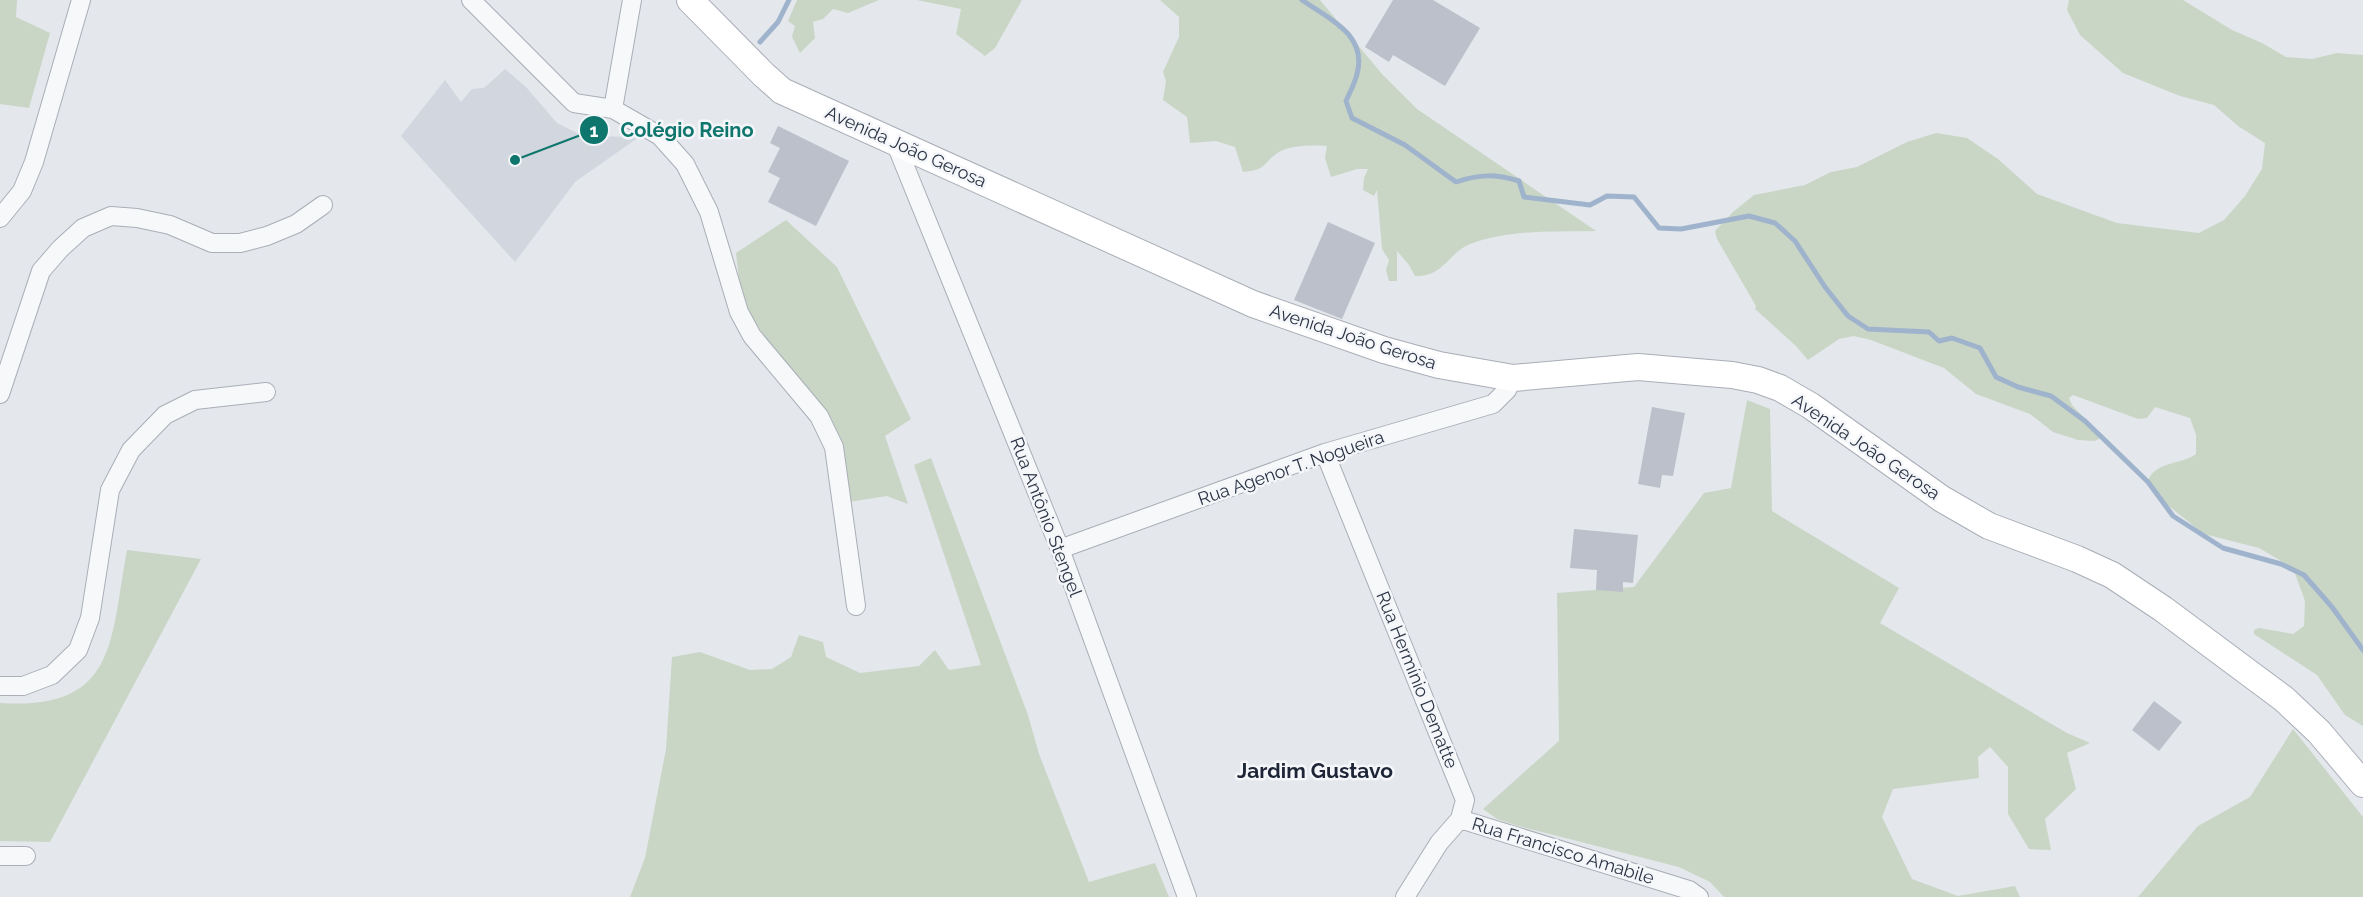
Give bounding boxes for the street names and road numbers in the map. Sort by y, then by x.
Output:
street label: Avenida João Gerosa [822,102,990,192]
street label: Avenida João Gerosa [1267,300,1439,373]
street label: Avenida João Gerosa [1788,389,1944,504]
street label: Rua Agenor T. Nogueira [1195,426,1387,509]
street label: Rua Antônio Stengel [1006,434,1087,600]
street label: Rua Hermínio Dematte [1372,588,1463,772]
street label: Rua Francisco Amabile [1470,813,1657,888]

